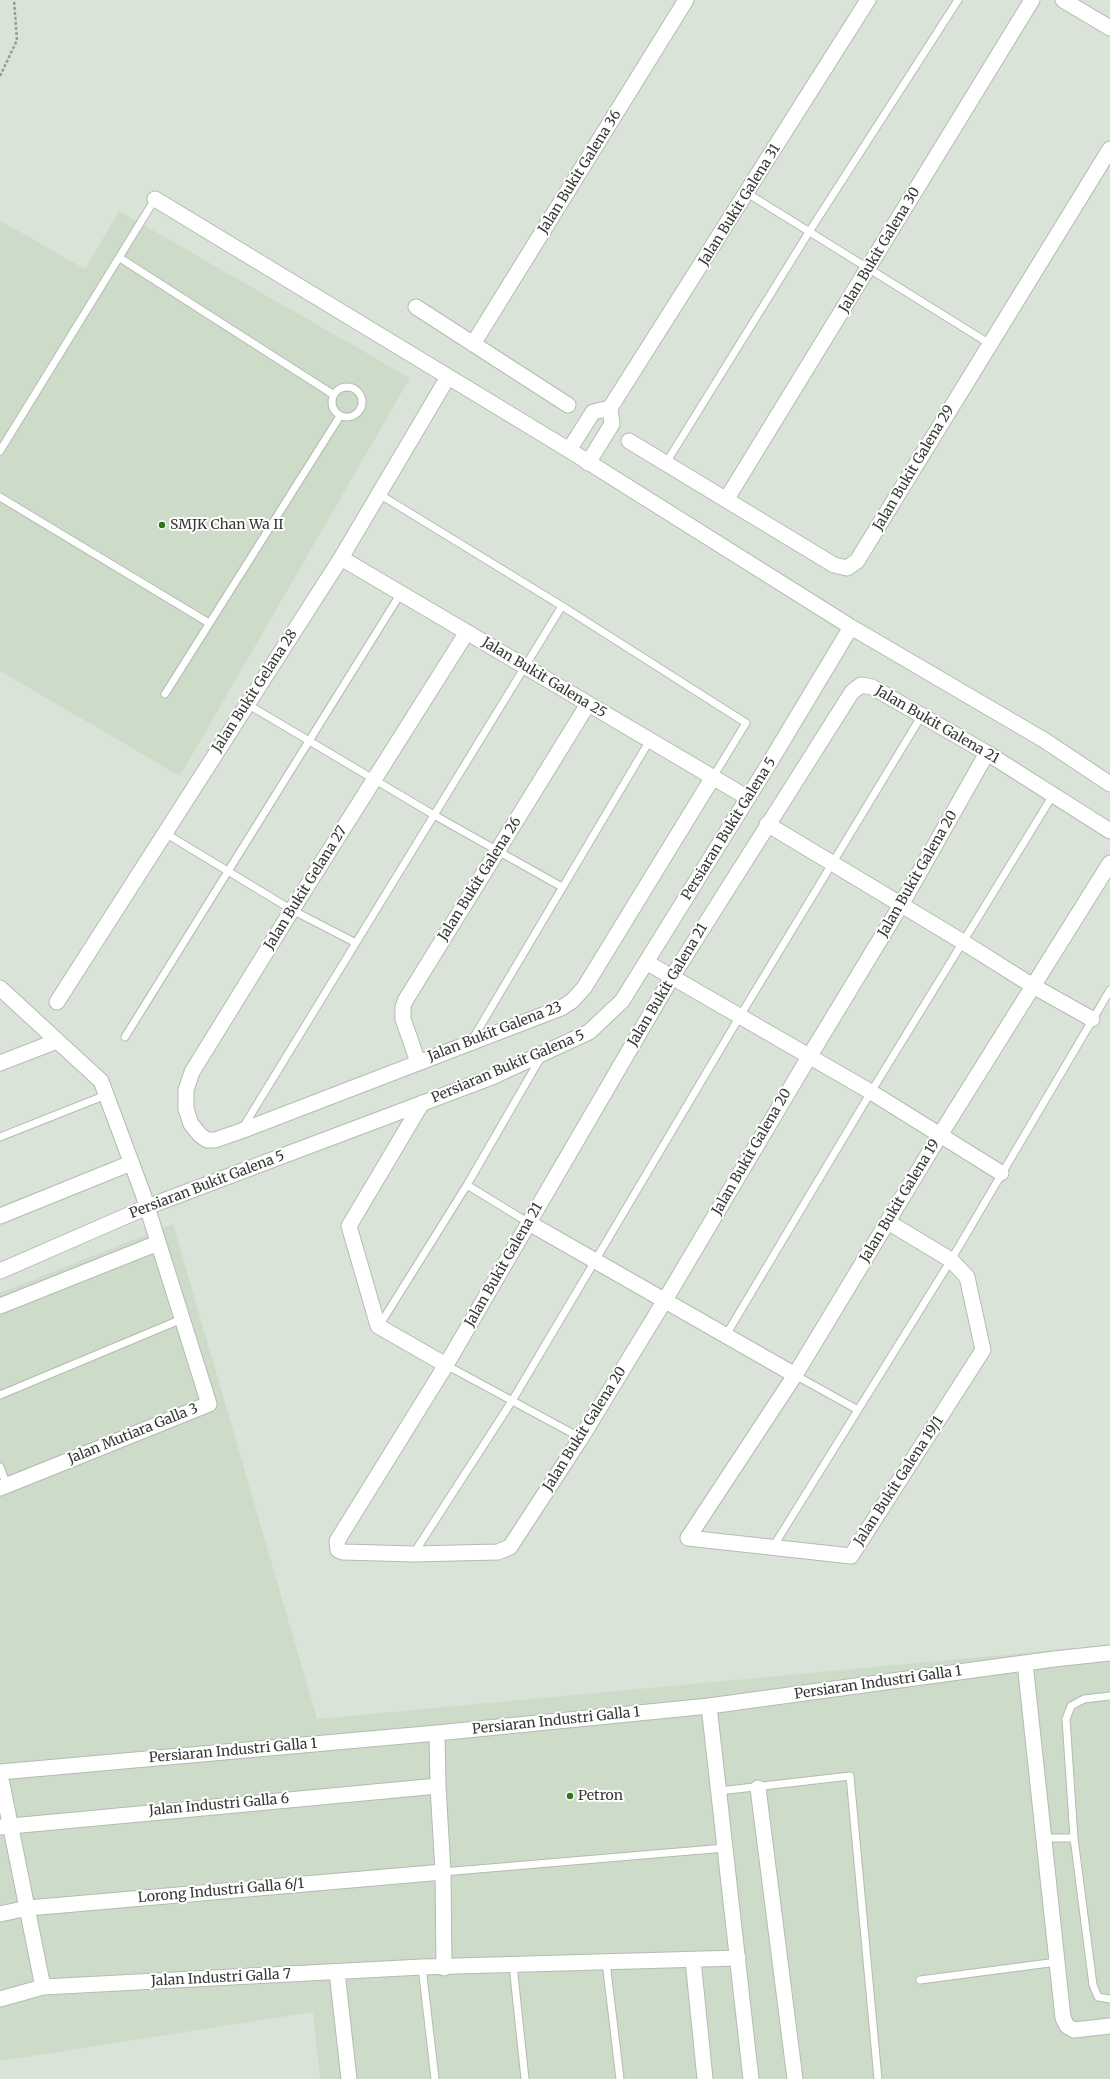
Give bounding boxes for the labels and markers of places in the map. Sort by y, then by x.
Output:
place label: SMJK Chan Wa II [170,517,284,533]
marker: SMJK Chan Wa II [157,520,167,530]
place label: Petron [578,1788,623,1804]
marker: Petron [565,1791,575,1801]

